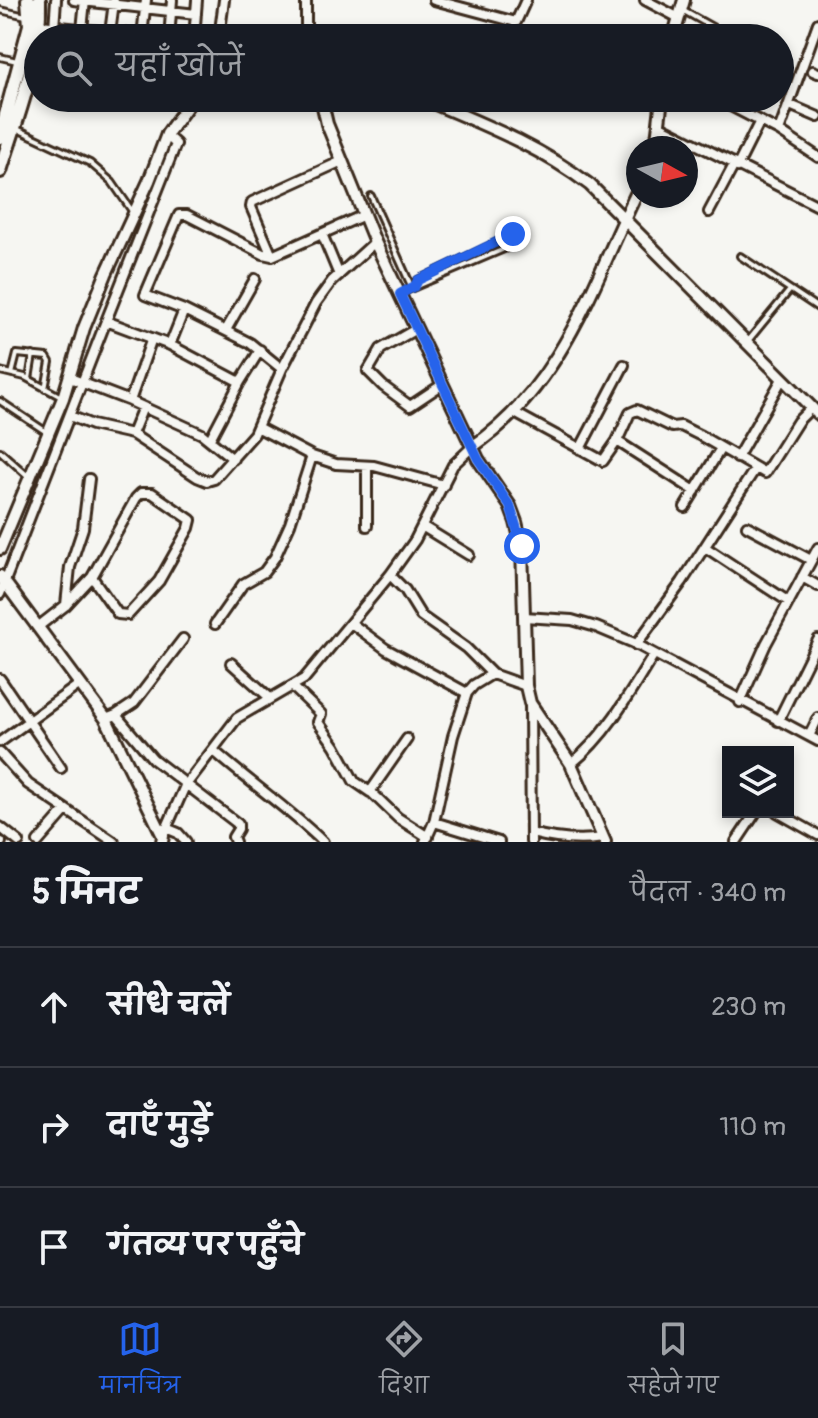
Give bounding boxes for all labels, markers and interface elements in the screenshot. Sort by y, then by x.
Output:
search box [24,24,794,112]
icon: search [52,46,96,90]
text: यहाँ खोजें [116,48,244,85]
north arrow [626,136,698,208]
route end [495,216,531,252]
route start [504,528,540,564]
map controls [722,746,794,818]
button: layers [722,746,794,818]
text: 5 मिनट [32,871,140,914]
text: पैदल · 340 m [630,877,786,909]
icon: ahead [32,985,76,1029]
text: सीधे चलें [108,987,230,1024]
text: 230 m [711,991,786,1023]
icon: right [32,1105,76,1149]
text: दाएँ मुड़ें [108,1107,211,1144]
text: 110 m [719,1111,786,1143]
icon: arrive [32,1225,76,1269]
text: गंतव्य पर पहुँचे [108,1227,303,1264]
tab: मानचित्र [99,1317,180,1410]
tab: दिशा [379,1317,429,1410]
tab: सहेजे गए [628,1317,719,1410]

